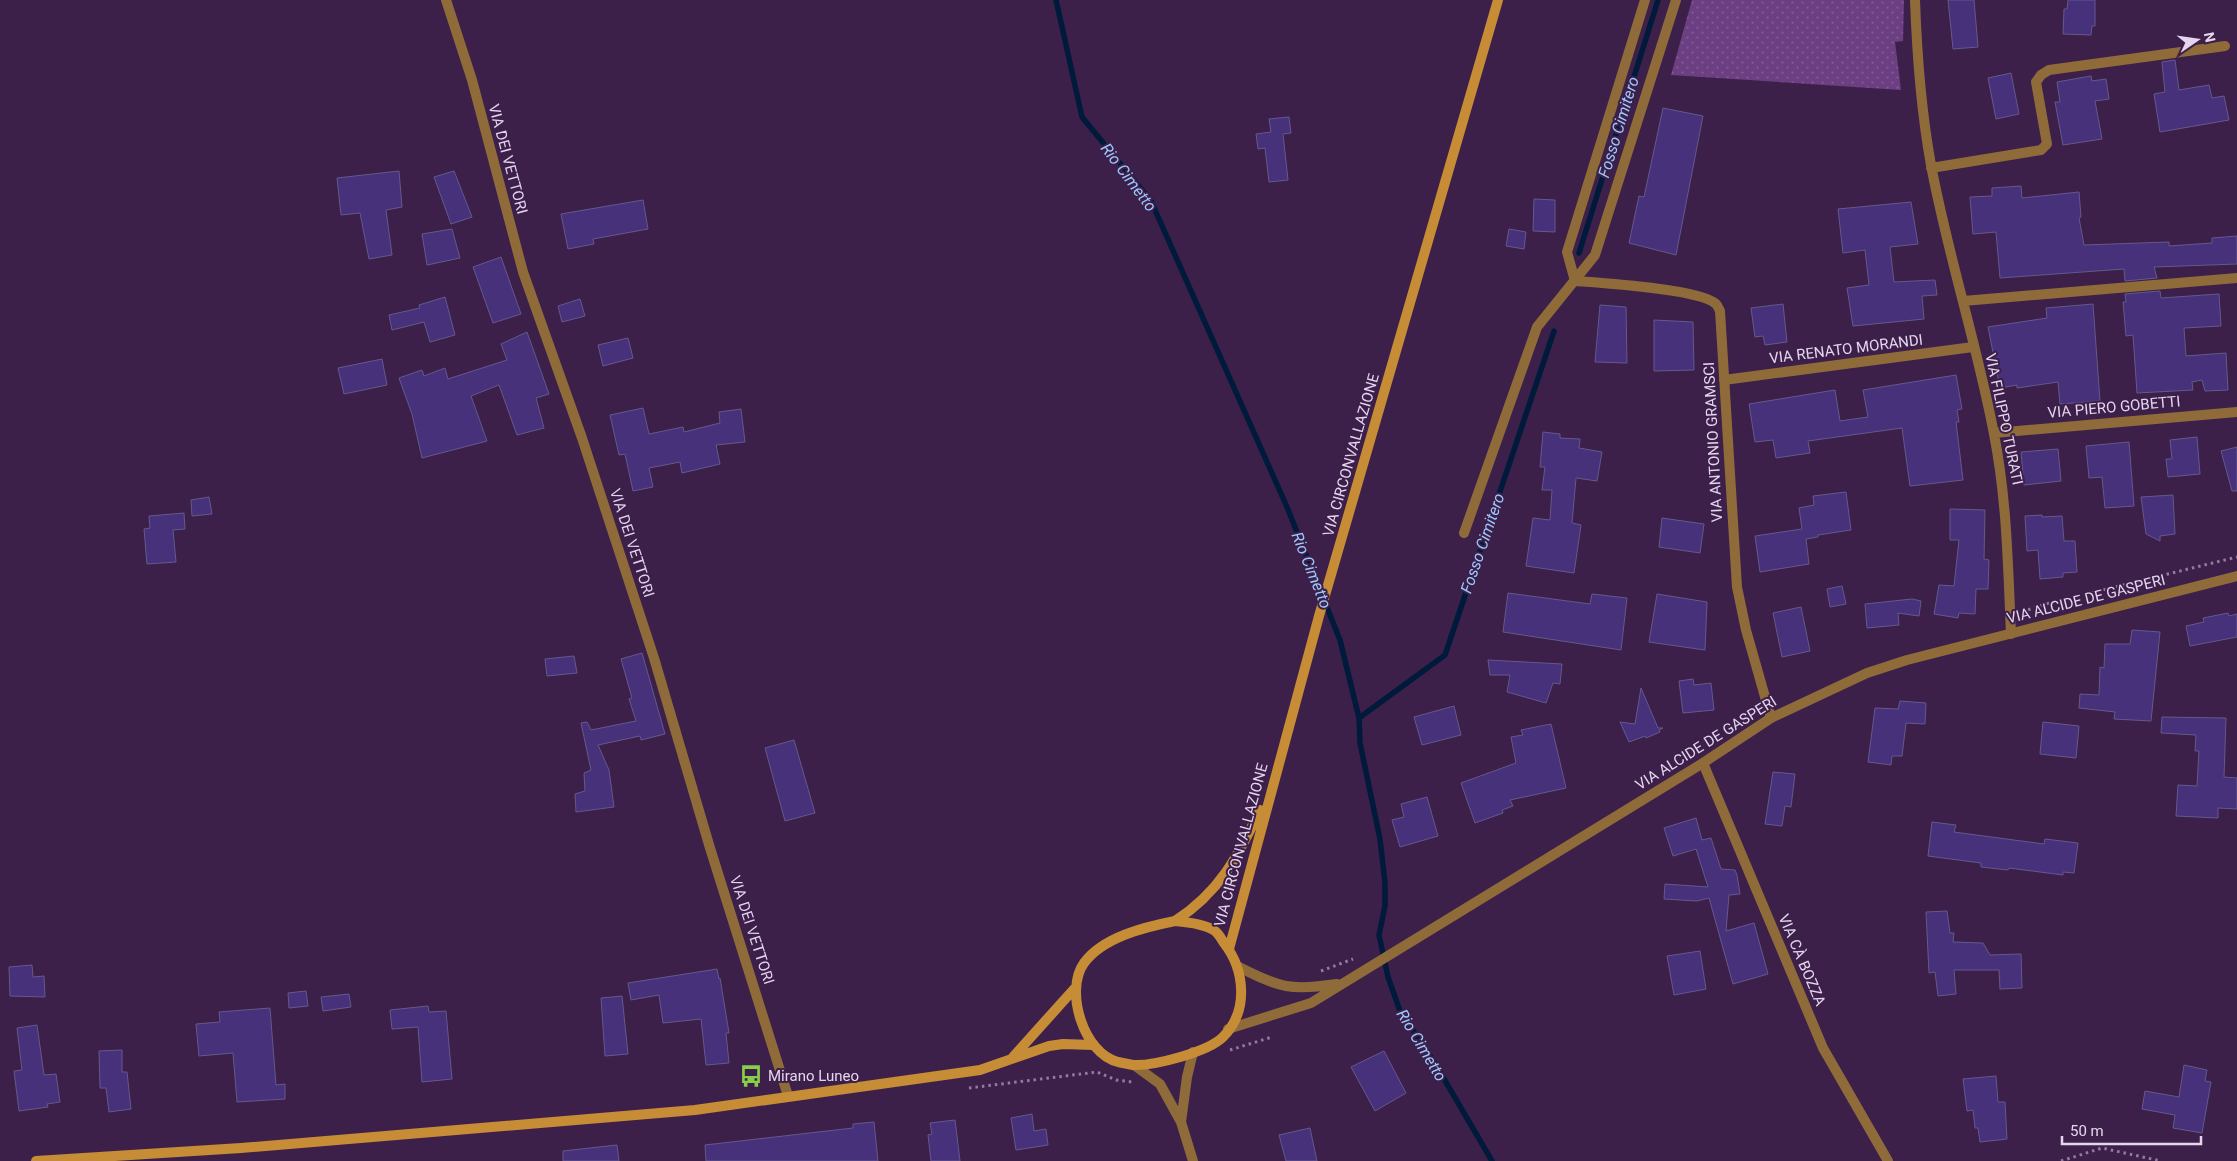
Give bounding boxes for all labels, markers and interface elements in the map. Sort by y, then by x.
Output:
north arrow [2172,15,2222,65]
text: N [2201,30,2219,44]
water label: Fosso Cimitero [1594,74,1643,180]
street label: VIA DEI VETTORI [485,102,531,216]
water label: Rio Cimetto [1097,139,1161,215]
street label: VIA RENATO MORANDI [1768,331,1924,367]
street label: VIA FILIPPO TURATI [1981,351,2027,487]
street label: VIA ANTONIO GRAMSCI [1700,361,1726,523]
street label: VIA CIRCONVALLAZIONE [1319,371,1383,539]
street label: VIA PIERO GOBETTI [2047,392,2181,422]
street label: VIA DEI VETTORI [606,486,658,600]
water label: Fosso Cimitero [1456,490,1509,596]
water label: Rio Cimetto [1288,529,1336,611]
street label: VIA ALCIDE DE GASPERI [2005,571,2167,627]
street label: VIA ALCIDE DE GASPERI [1632,692,1780,794]
street label: VIA CIRCONVALLAZIONE [1210,761,1272,929]
street label: VIA DEI VETTORI [726,873,778,987]
street label: VIA CÀ BOZZA [1775,911,1829,1009]
water label: Rio Cimetto [1393,1006,1451,1085]
bus stop icon: Mirano Luneo [738,1063,764,1089]
place label: Mirano Luneo [768,1067,859,1085]
scale bar [2062,1114,2201,1146]
text: 50 m [2070,1122,2104,1140]

